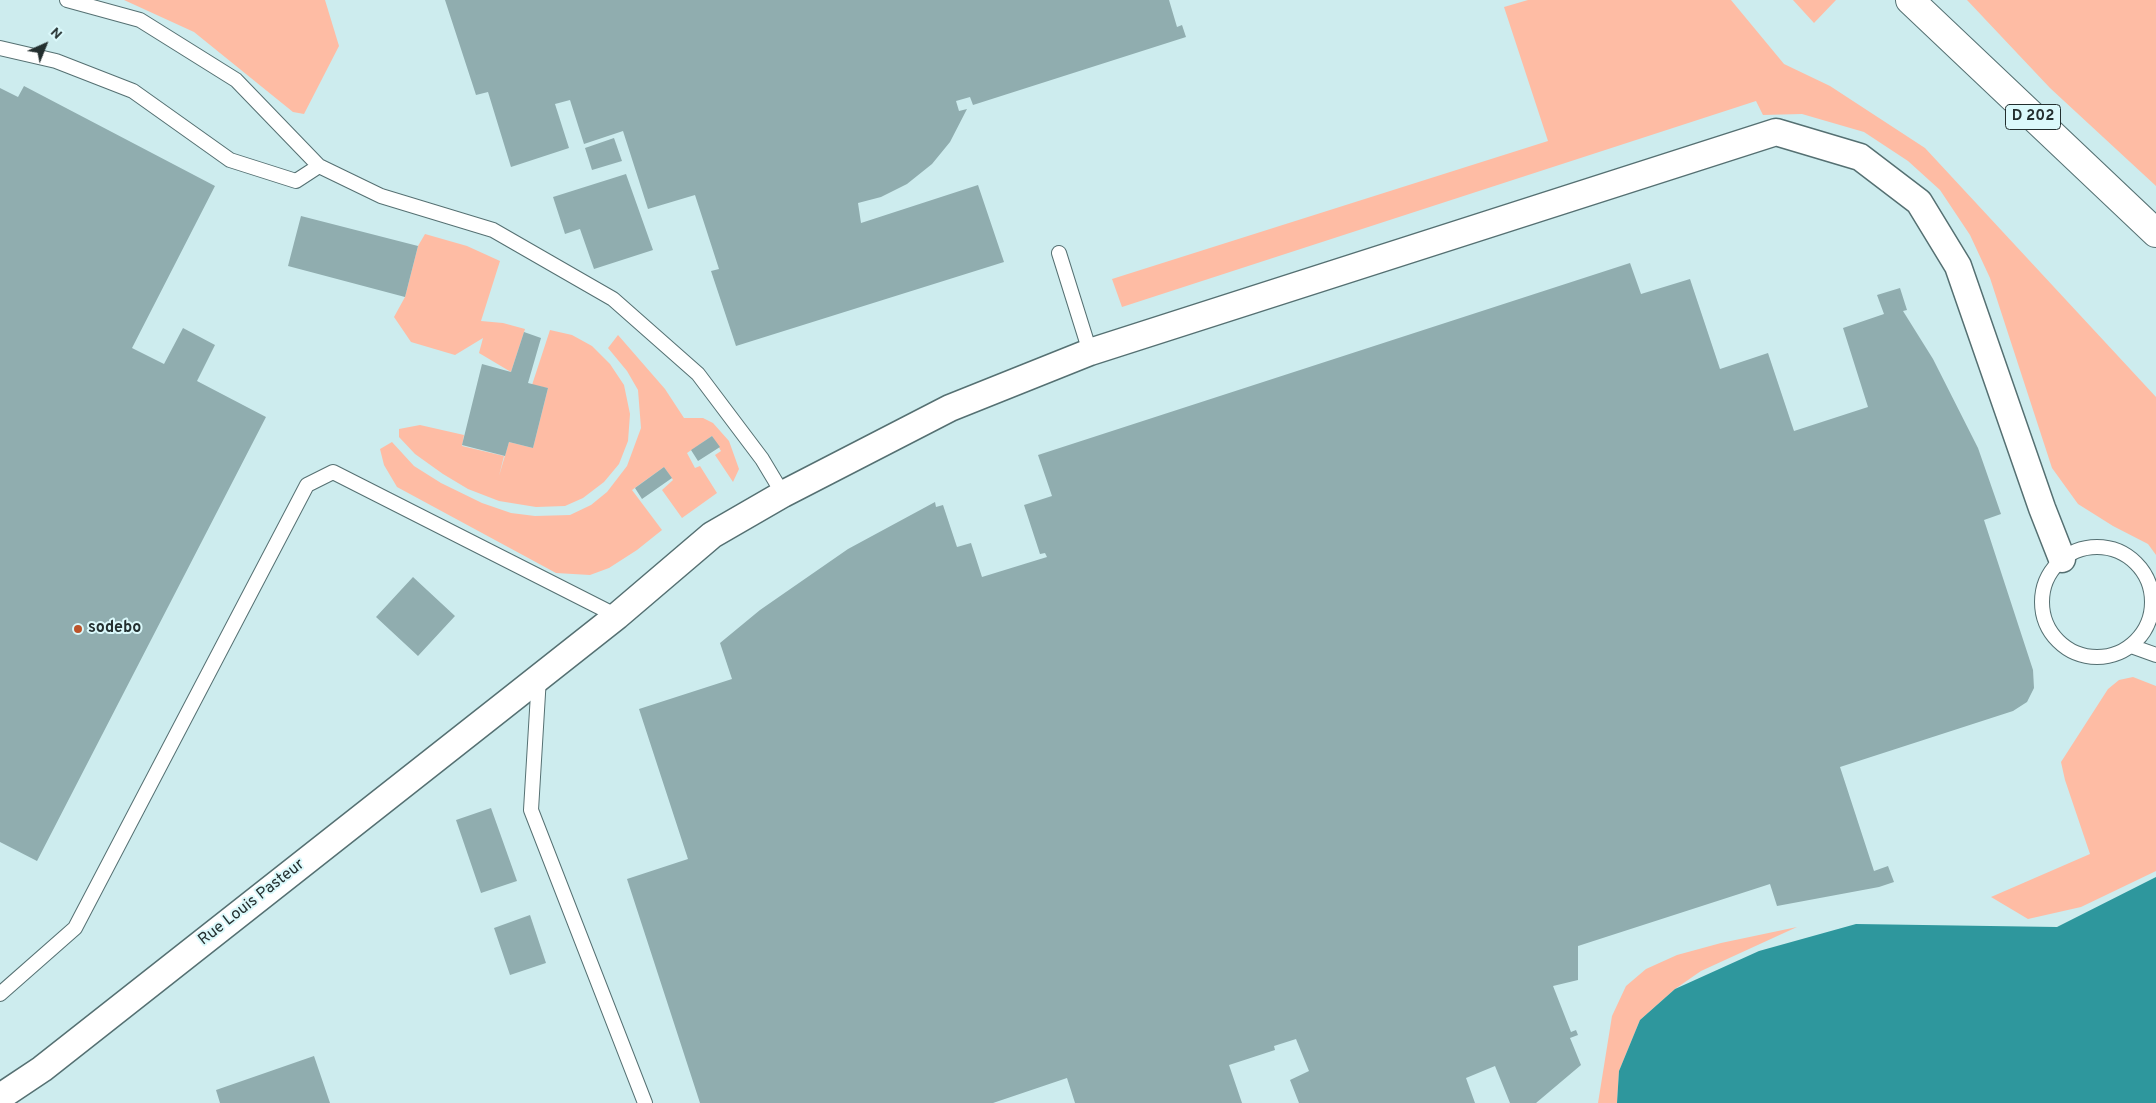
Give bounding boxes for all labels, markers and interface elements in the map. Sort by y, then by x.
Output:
north arrow [20,20,70,70]
text: N [46,24,65,43]
road number: D 202 [2006,104,2060,130]
place label: sodebo [88,619,141,639]
marker: sodebo [72,623,84,635]
street label: Rue Louis Pasteur [195,856,309,950]

